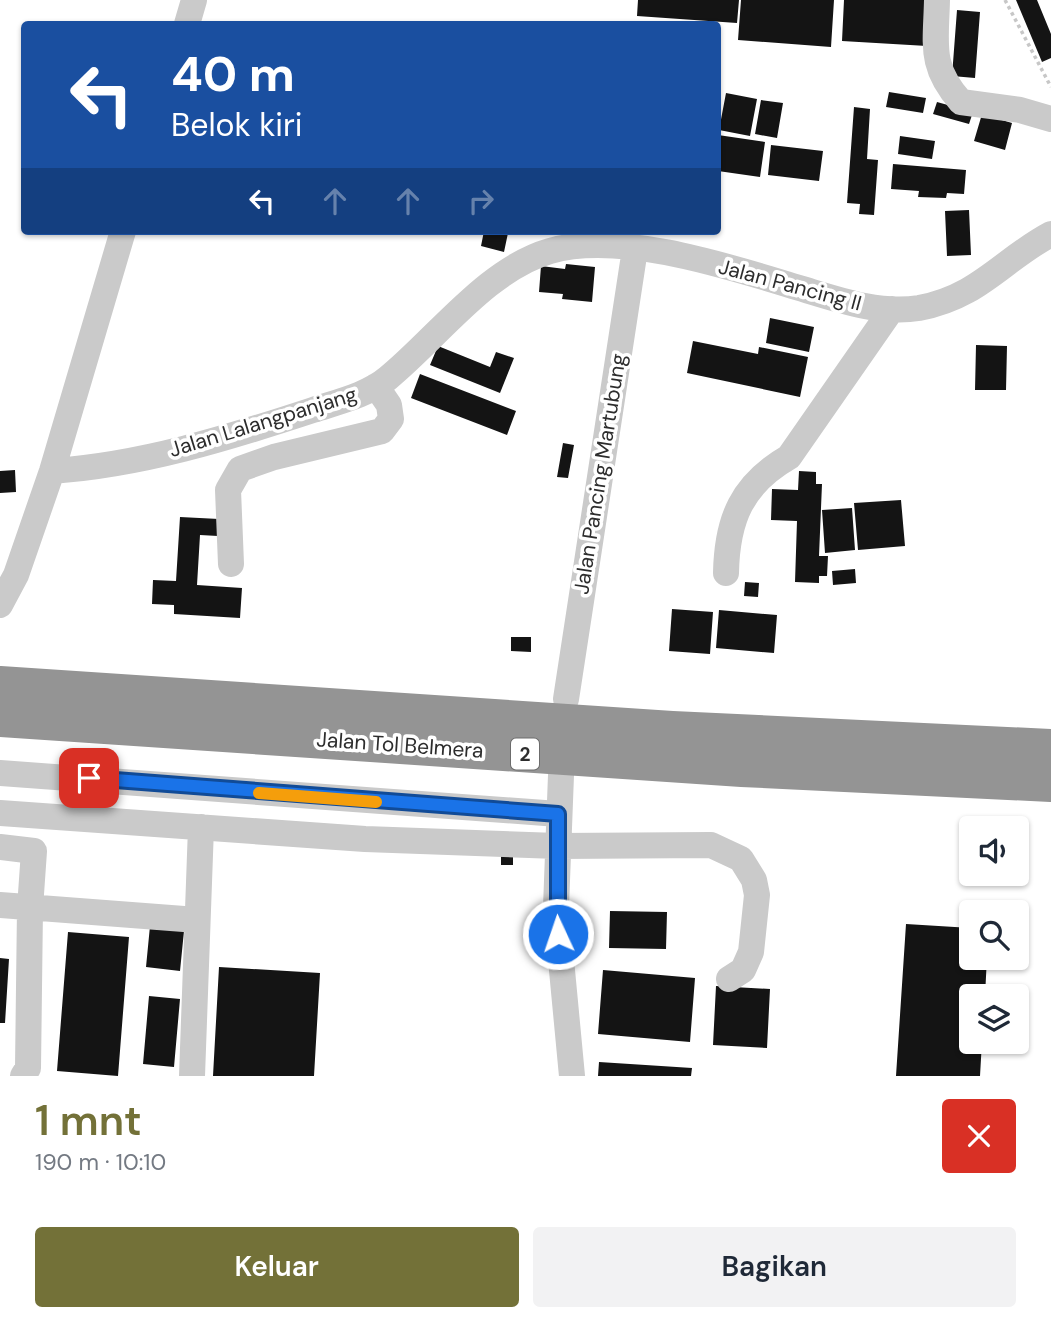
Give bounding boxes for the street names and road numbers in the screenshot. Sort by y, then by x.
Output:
street label: Jalan Pancing II [715,252,865,318]
street label: Jalan Pancing Martubung [567,351,633,596]
street label: Jalan Lalangpanjang [166,380,361,464]
street label: Jalan Tol Belmera [316,725,484,765]
road number: 2 [511,738,539,769]

